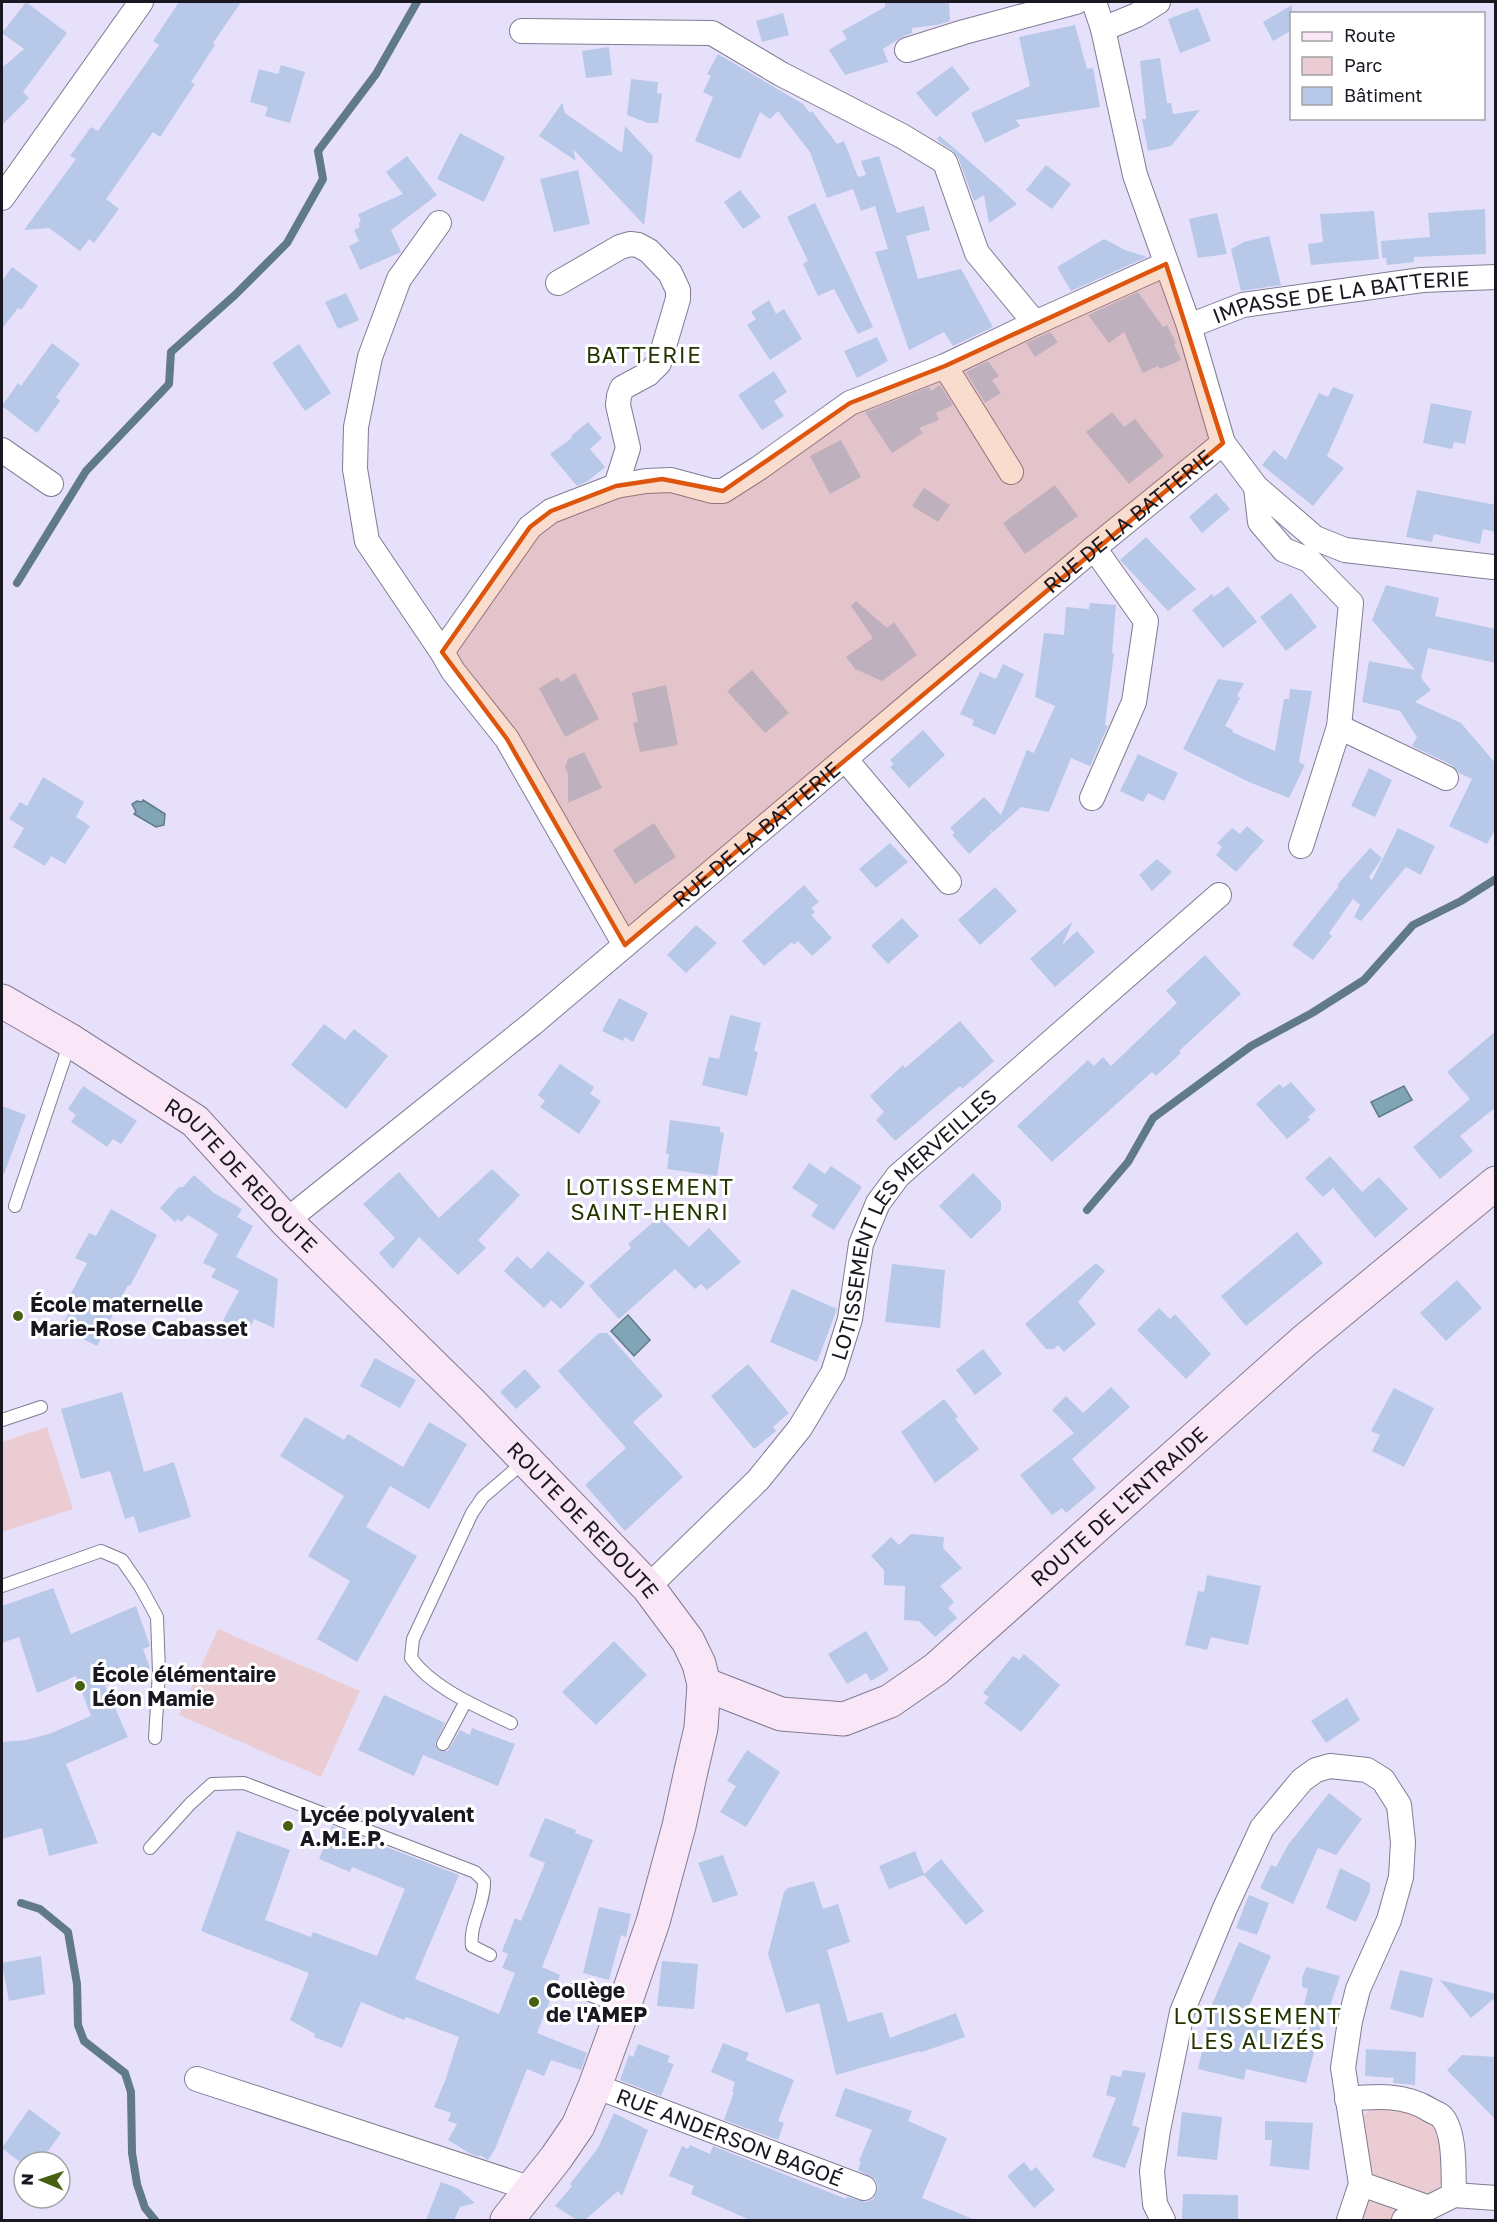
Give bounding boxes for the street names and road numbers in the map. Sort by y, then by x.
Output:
street label: IMPASSE DE LA BATTERIE [1209,265,1470,329]
street label: RUE DE LA BATTERIE [1038,444,1218,598]
street label: RUE DE LA BATTERIE [667,756,845,912]
street label: LOTISSEMENT LES MERVEILLES [825,1083,1002,1363]
street label: ROUTE DE REDOUTE [160,1092,323,1258]
street label: ROUTE DE L'ENTRAIDE [1025,1421,1212,1592]
street label: ROUTE DE REDOUTE [502,1436,665,1603]
street label: RUE ANDERSON BAGOÉ [613,2082,846,2192]

